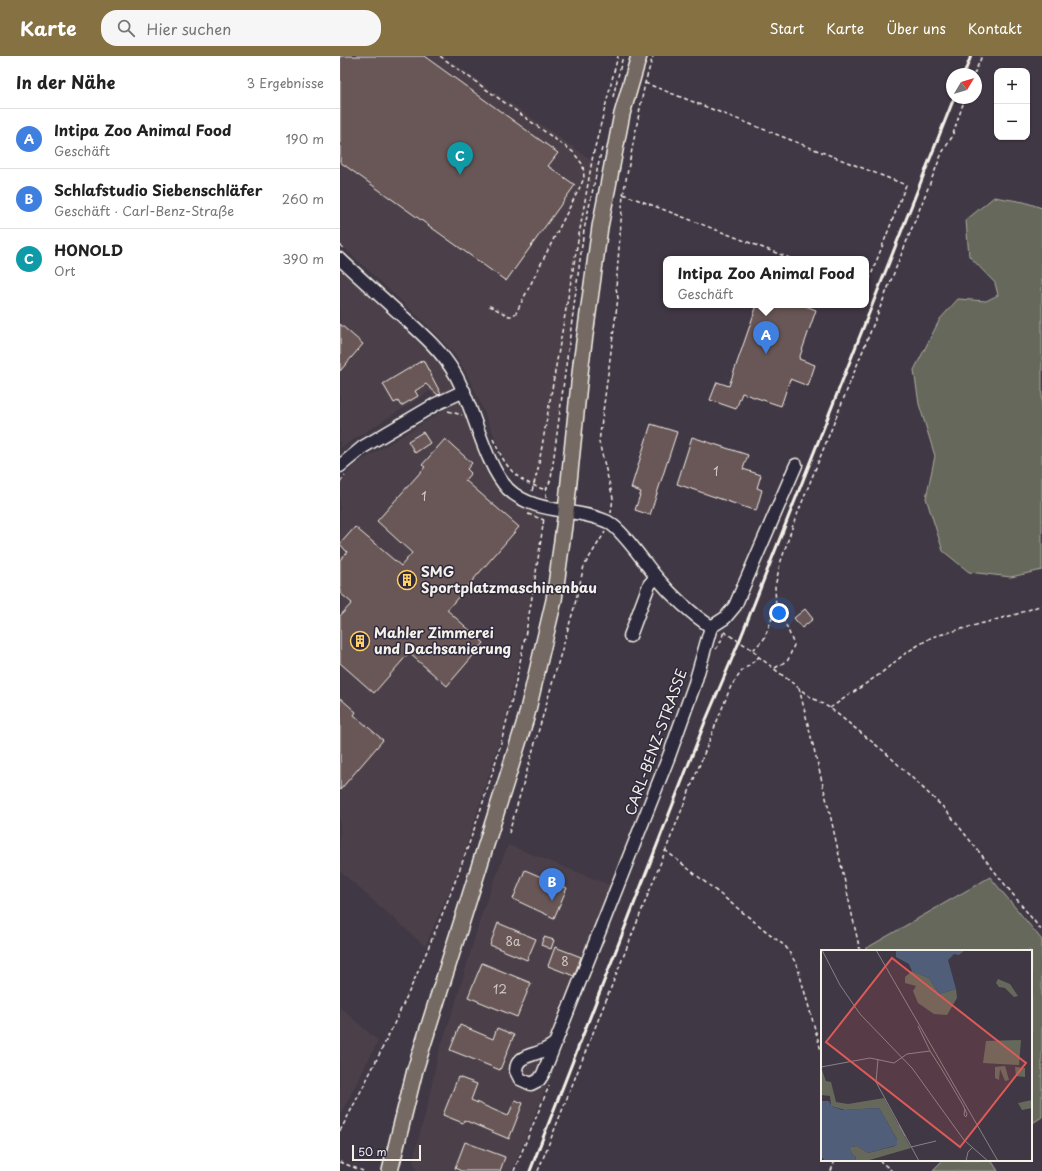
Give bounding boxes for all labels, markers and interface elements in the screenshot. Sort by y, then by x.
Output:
search box [101,10,381,46]
text: Karte [20,14,77,42]
icon: search [115,17,137,39]
text: Hier suchen [147,17,231,40]
text: Start [769,18,804,39]
text: Karte [826,18,864,39]
text: Über uns [886,18,946,39]
text: Kontakt [968,18,1022,39]
north arrow [946,68,982,104]
map controls [994,68,1030,140]
button: + [994,68,1030,104]
text: In der Nähe [16,69,115,95]
text: 3 Ergebnisse [247,73,324,92]
button: − [994,104,1030,140]
text: Intipa Zoo Animal Food [54,118,231,141]
text: A [24,129,34,148]
text: 190 m [285,129,324,148]
text: Geschäft [54,141,110,160]
pin: C [447,142,473,175]
text: Schlafstudio Siebenschläfer [54,178,262,201]
text: B [25,189,33,208]
text: 260 m [282,189,324,208]
text: Geschäft · Carl-Benz-Straße [54,201,234,220]
text: HONOLD [54,238,123,261]
text: C [24,249,34,268]
text: 390 m [282,249,324,268]
popup [663,256,869,308]
text: Ort [54,261,76,280]
text: Intipa Zoo Animal Food [677,261,855,284]
text: Geschäft [677,284,733,303]
pin: A [753,321,779,354]
house number: 1 [713,462,719,480]
house number: 1 [421,487,427,505]
place label: SMG Sportplatzmaschinenbau [421,561,597,598]
building icon: SMG Sportplatzmaschinenbau [396,569,418,591]
your location [769,603,789,623]
place label: Mahler Zimmerei und Dachsanierung [374,622,511,659]
building icon: Mahler Zimmerei und Dachsanierung [349,630,371,652]
street label: CARL-BENZ-STRASSE [619,665,692,818]
pin: B [539,868,565,901]
house number: 8a [506,932,521,950]
inset map [821,950,1032,1161]
house number: 8 [561,952,569,970]
house number: 12 [493,980,507,998]
scale bar [352,1143,421,1162]
text: 50 m [358,1143,387,1160]

